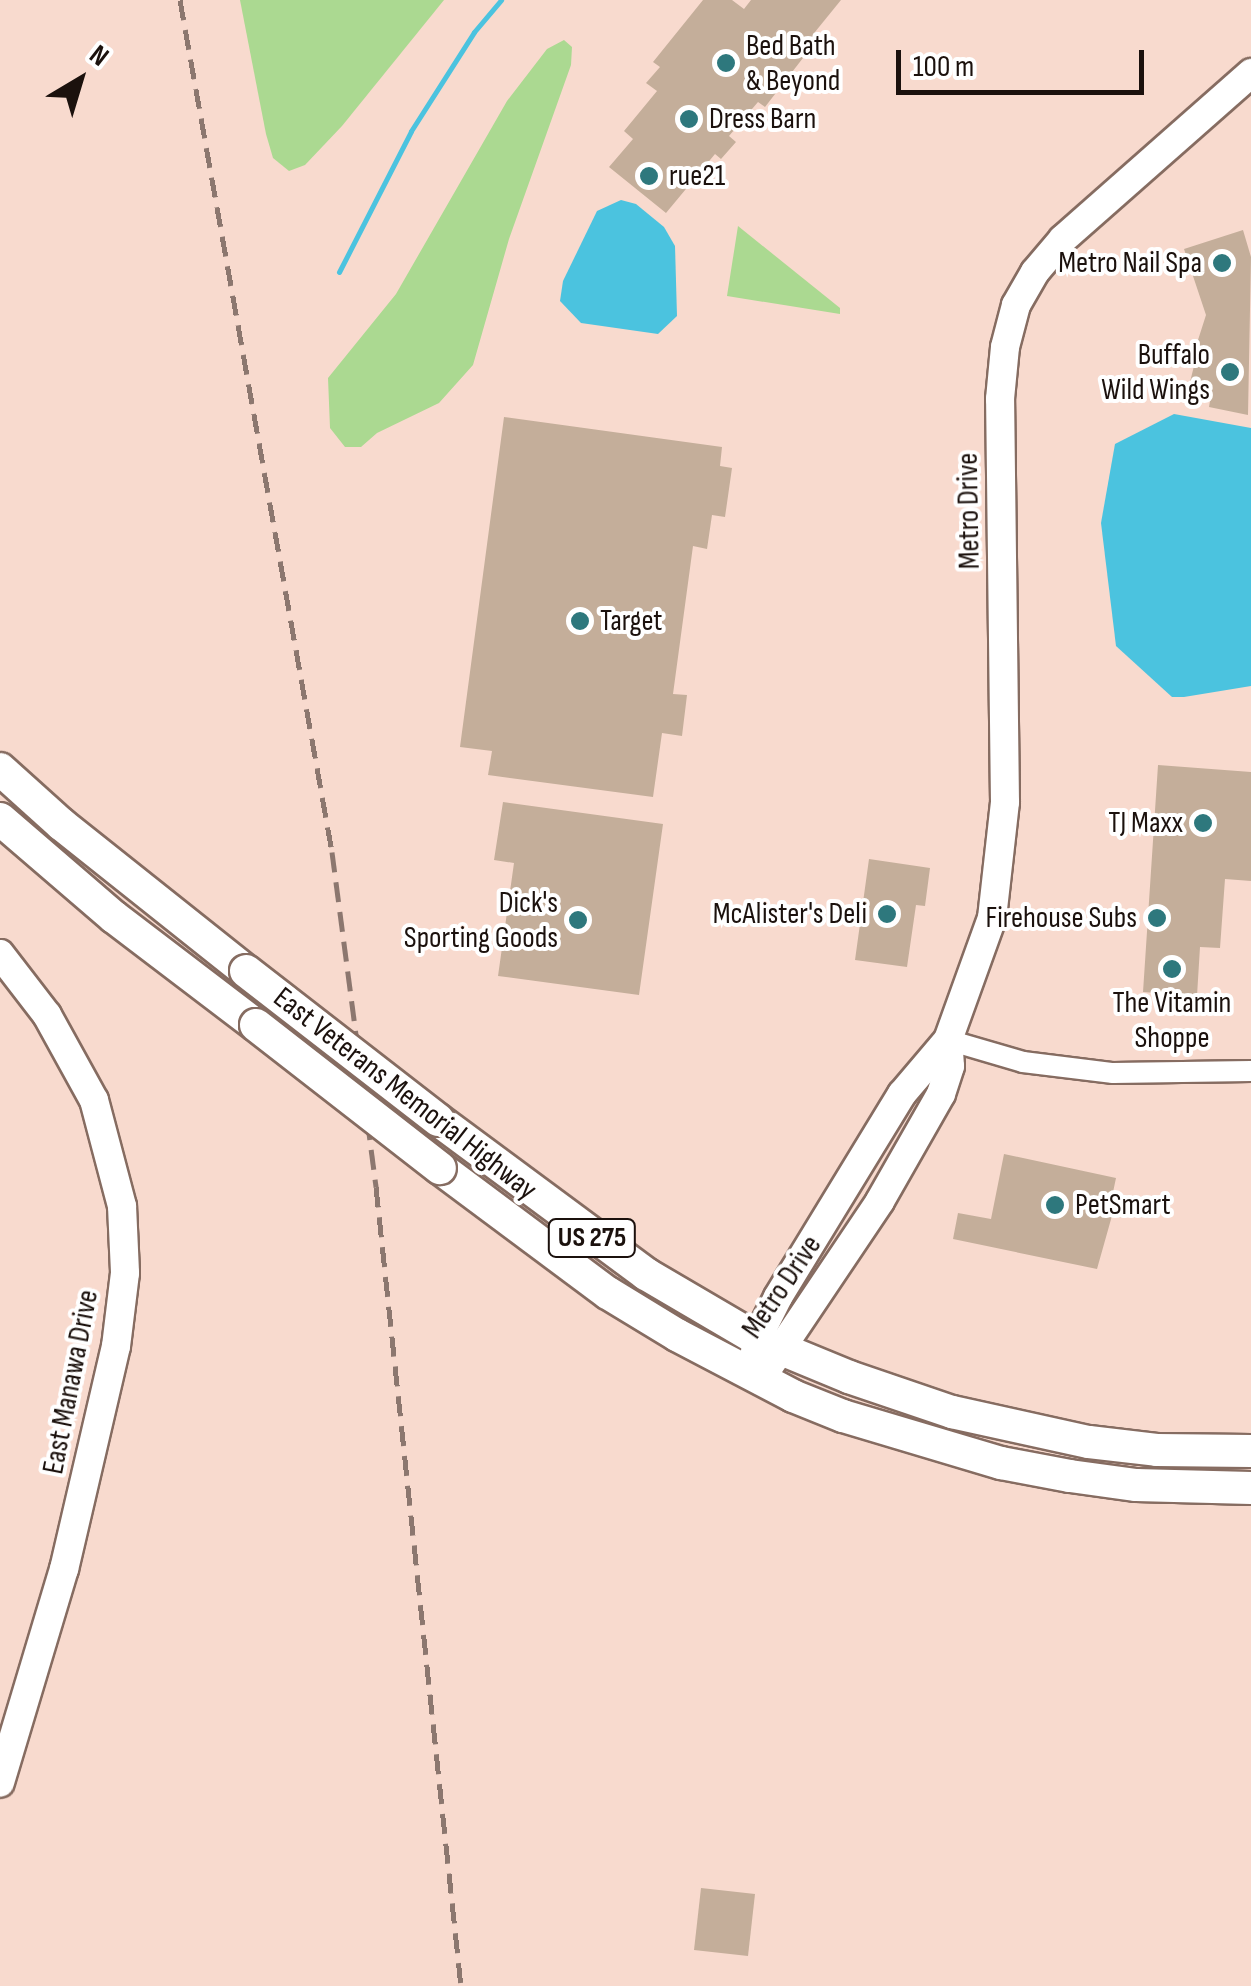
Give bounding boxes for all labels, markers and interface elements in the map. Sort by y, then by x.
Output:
place label: Bed Bath & Beyond [746,28,840,98]
north arrow [30,30,130,130]
scale bar [901,30,1148,92]
text: N [83,38,115,74]
text: 100 m [913,49,974,85]
marker: Bed Bath & Beyond [715,52,737,74]
place label: Dress Barn [709,101,816,137]
marker: Dress Barn [678,108,700,130]
place label: rue21 [669,158,725,194]
marker: rue21 [638,165,660,187]
place label: Metro Nail Spa [1058,245,1202,281]
marker: Metro Nail Spa [1211,252,1233,274]
place label: Buffalo Wild Wings [1101,337,1210,408]
marker: Buffalo Wild Wings [1219,361,1241,383]
street label: Metro Drive [950,452,988,570]
place label: Target [600,603,663,639]
marker: Target [569,610,591,632]
place label: TJ Maxx [1108,805,1183,841]
marker: TJ Maxx [1192,812,1214,834]
place label: Dick's Sporting Goods [404,885,558,956]
place label: McAlister's Deli [713,896,867,932]
place label: Firehouse Subs [985,900,1137,936]
marker: McAlister's Deli [876,903,898,925]
marker: Firehouse Subs [1146,907,1168,929]
marker: Dick's Sporting Goods [567,909,589,931]
marker: The Vitamin Shoppe [1161,958,1183,980]
street label: East Veterans Memorial Highway [266,980,544,1208]
place label: The Vitamin Shoppe [1113,985,1231,1056]
place label: PetSmart [1075,1187,1171,1223]
marker: PetSmart [1044,1194,1066,1216]
road number: US 275 [547,1215,637,1261]
street label: Metro Drive [734,1229,830,1345]
street label: East Manawa Drive [35,1287,107,1477]

